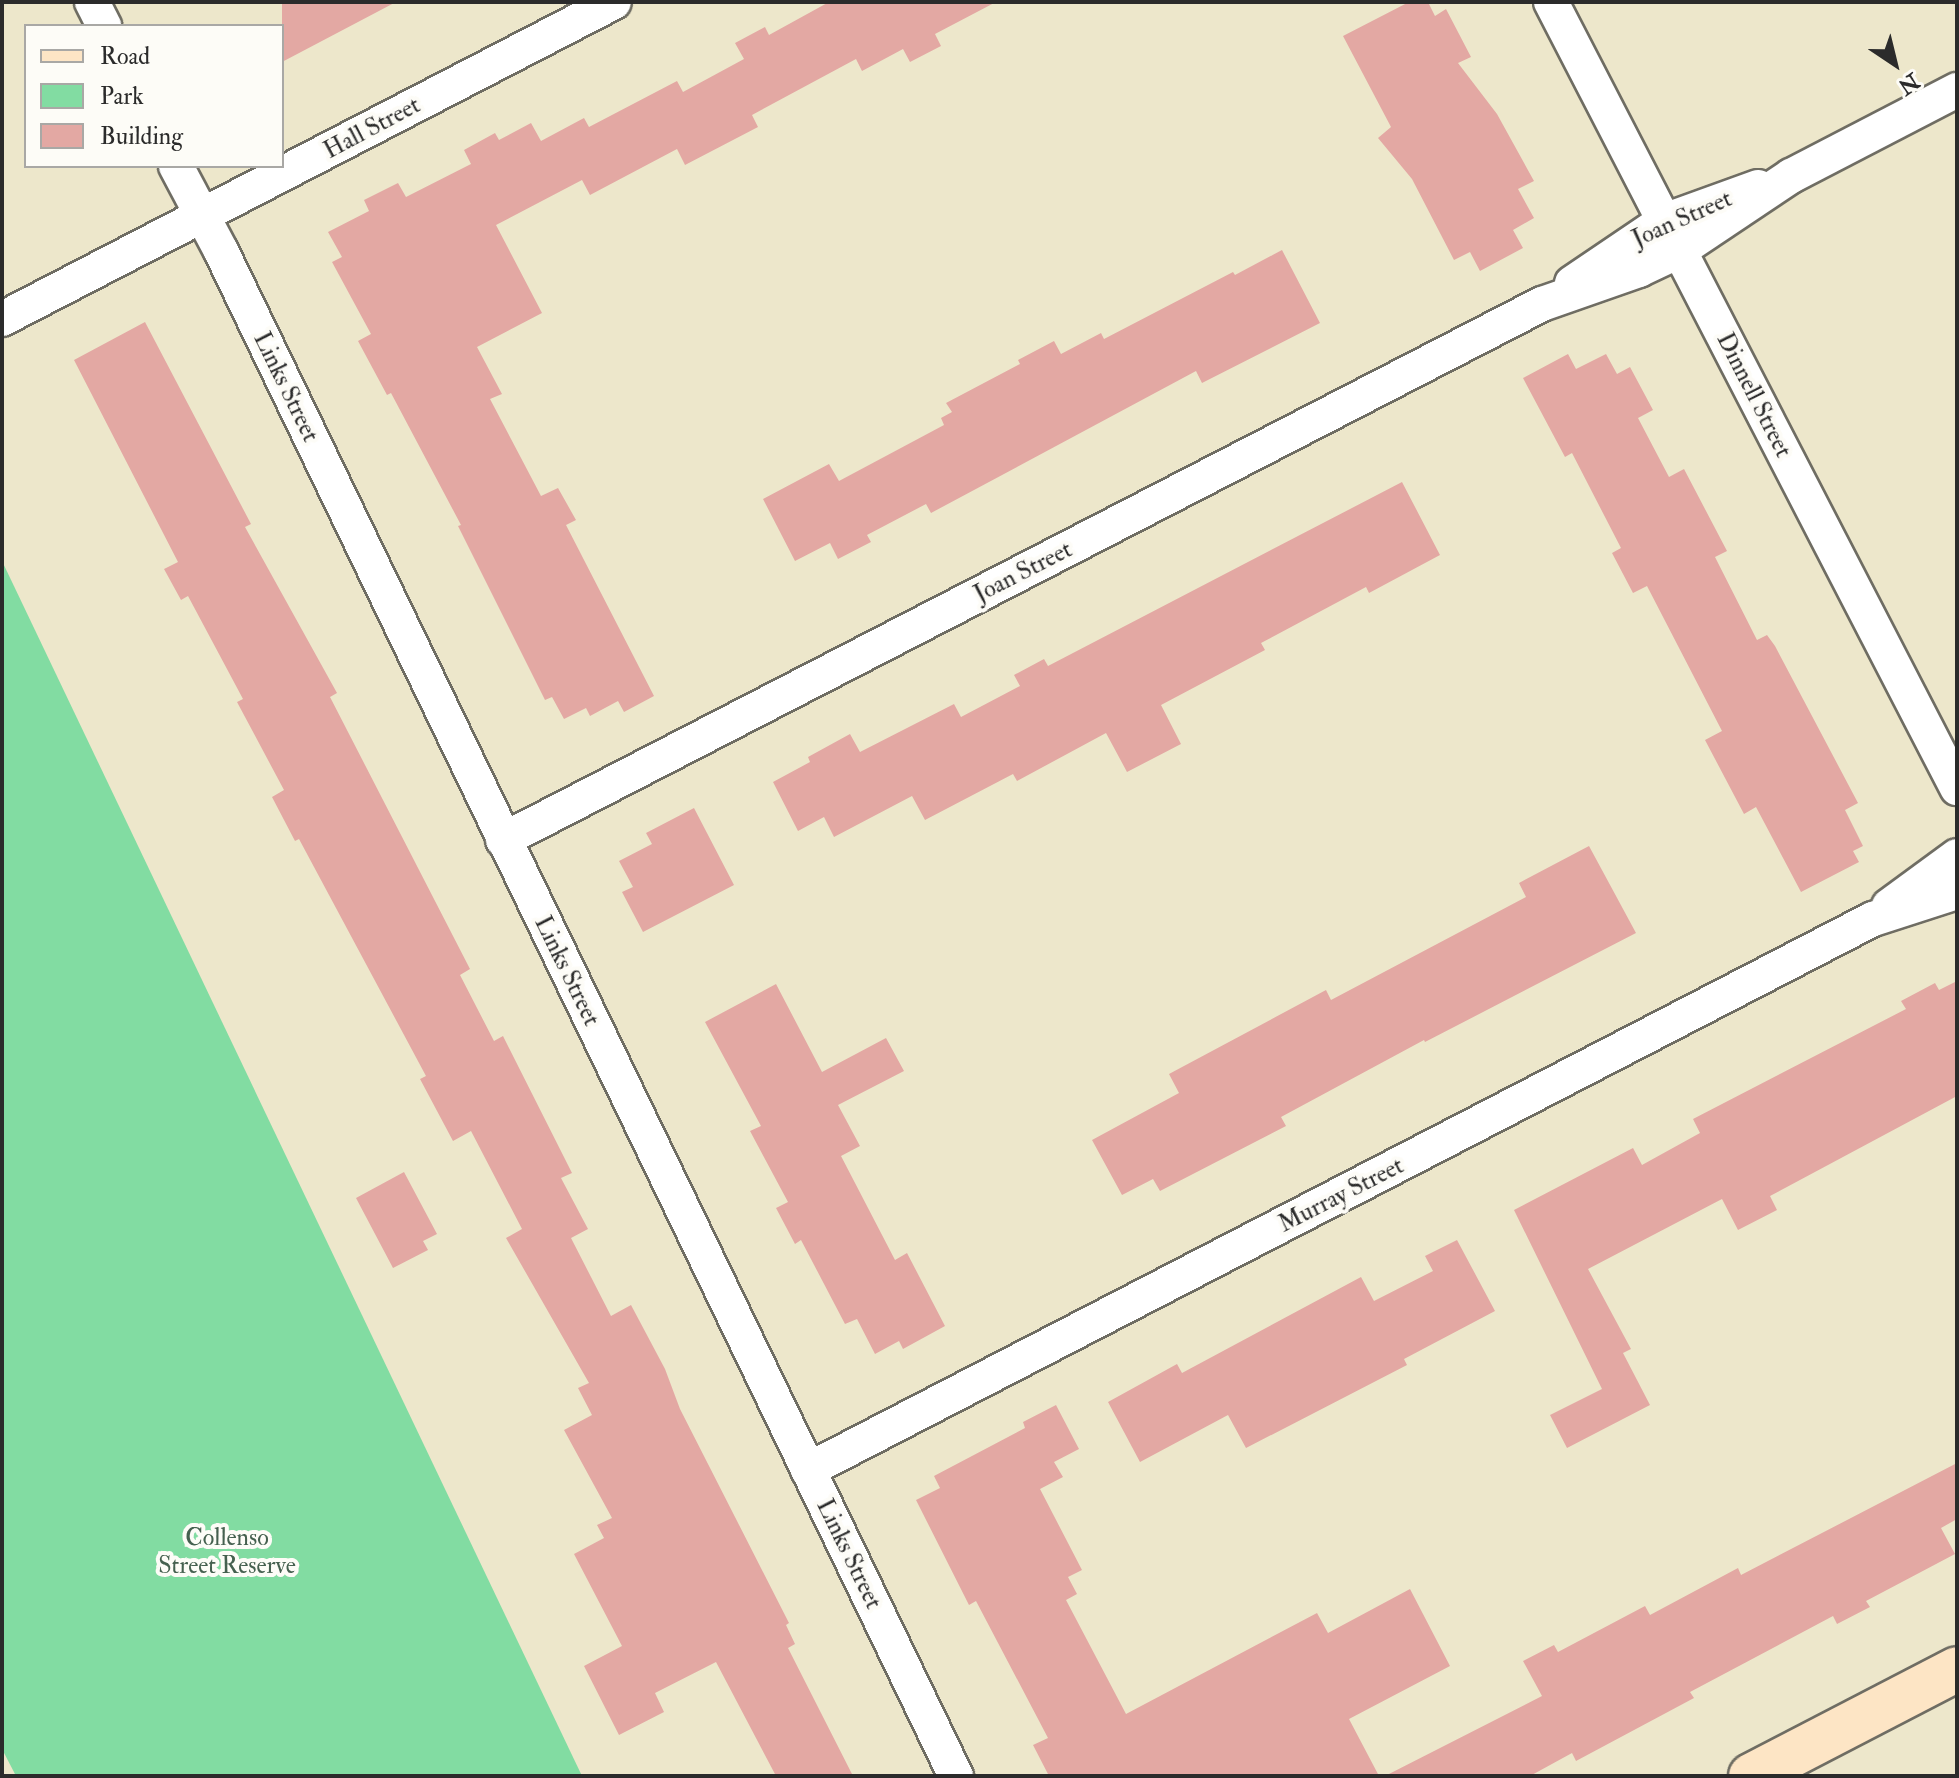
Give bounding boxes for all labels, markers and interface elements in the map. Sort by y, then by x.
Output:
legend [24,24,284,168]
north arrow [1855,24,1935,104]
text: Road [100,41,150,72]
text: N [1893,67,1925,101]
text: Park [100,81,144,112]
street label: Hall Street [319,91,425,165]
text: Building [100,121,183,152]
street label: Joan Street [1628,184,1736,254]
street label: Links Street [247,327,325,447]
street label: Dinnell Street [1710,328,1798,462]
street label: Joan Street [969,535,1077,609]
street label: Links Street [528,911,606,1031]
street label: Murray Street [1274,1151,1408,1239]
street label: Links Street [810,1494,888,1614]
park label: Collenso Street Reserve [158,1524,296,1580]

